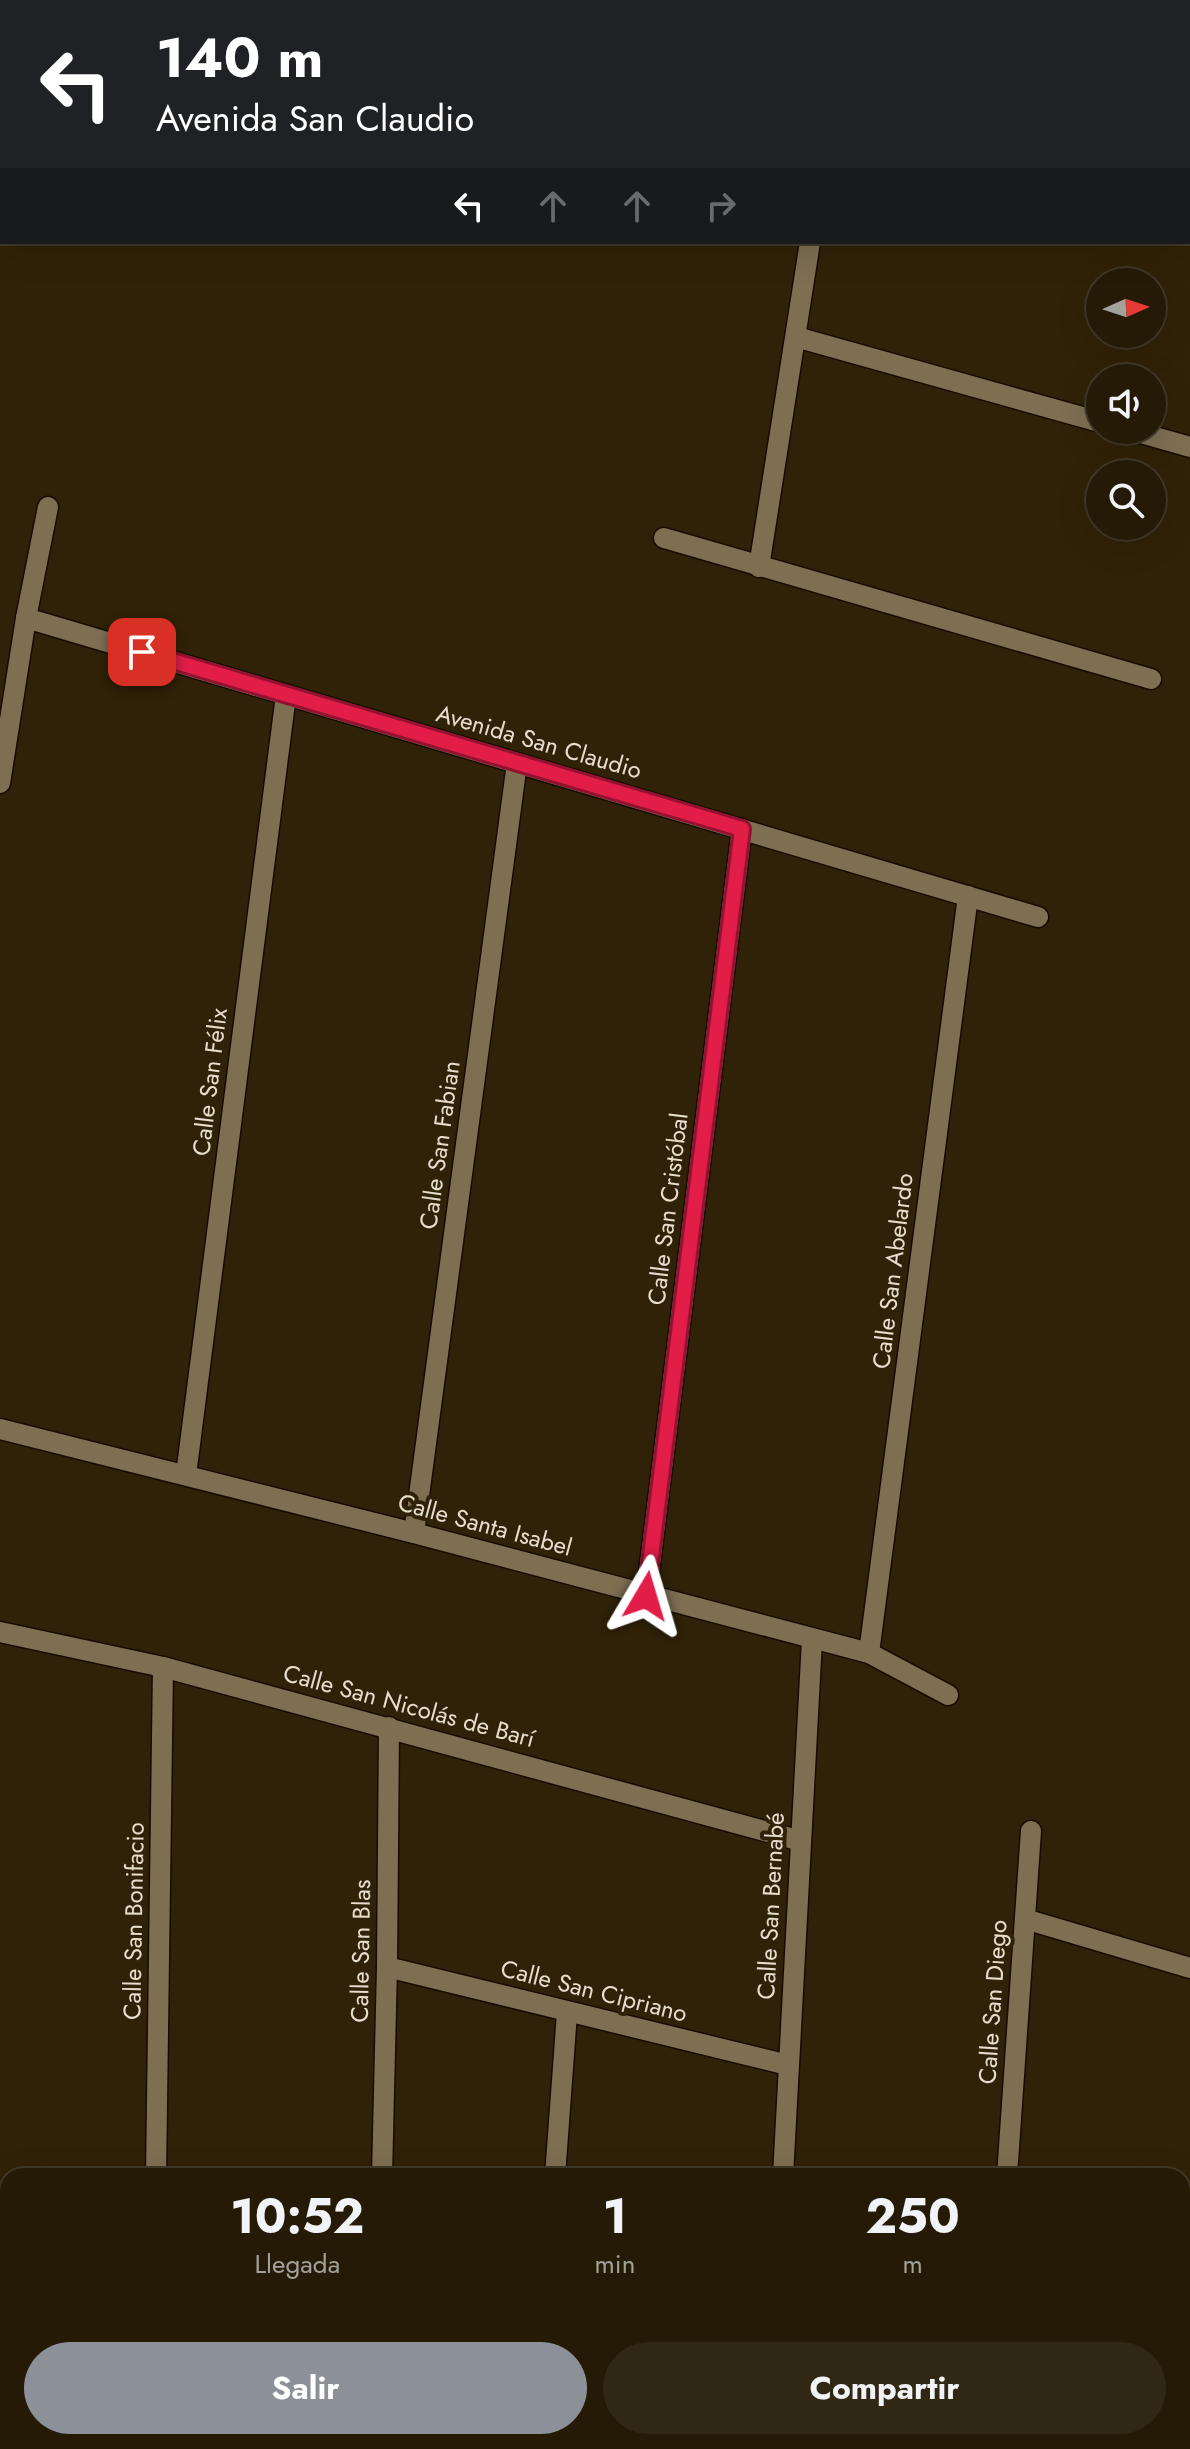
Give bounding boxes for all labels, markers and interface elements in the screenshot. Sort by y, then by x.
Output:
text: 140 m [156,17,323,98]
icon: left [24,32,128,136]
text: Avenida San Claudio [156,92,474,144]
icon: left [447,184,491,228]
icon: ahead [531,184,575,228]
icon: ahead [615,184,659,228]
icon: right [699,184,743,228]
north arrow [1086,268,1166,348]
map controls [1086,268,1166,540]
button: sound [1086,364,1166,444]
button: search [1086,460,1166,540]
pin [108,618,176,686]
icon: arrive [120,630,164,674]
street label: Avenida San Claudio [432,695,646,788]
street label: Calle San Félix [183,1005,236,1158]
street label: Calle San Fabian [410,1058,469,1232]
street label: Calle San Cristóbal [638,1111,697,1307]
street label: Calle San Abelardo [863,1171,922,1371]
street label: Calle Santa Isabel [394,1484,576,1565]
position arrow [604,1554,688,1638]
street label: Calle San Nicolás de Barí [279,1655,540,1756]
street label: Calle San Bernabé [748,1812,793,2000]
street label: Calle San Bonifacio [114,1822,153,2020]
street label: Calle San Blas [342,1879,379,2023]
street label: Calle San Diego [969,1919,1016,2085]
street label: Calle San Cipriano [497,1950,691,2031]
text: 10:52 [230,2182,364,2251]
text: 1 [603,2182,627,2251]
text: 250 [866,2182,960,2251]
text: Llegada [254,2245,340,2283]
text: min [595,2245,635,2283]
text: m [903,2245,923,2283]
button: Salir [24,2342,587,2434]
button: Compartir [603,2342,1166,2434]

